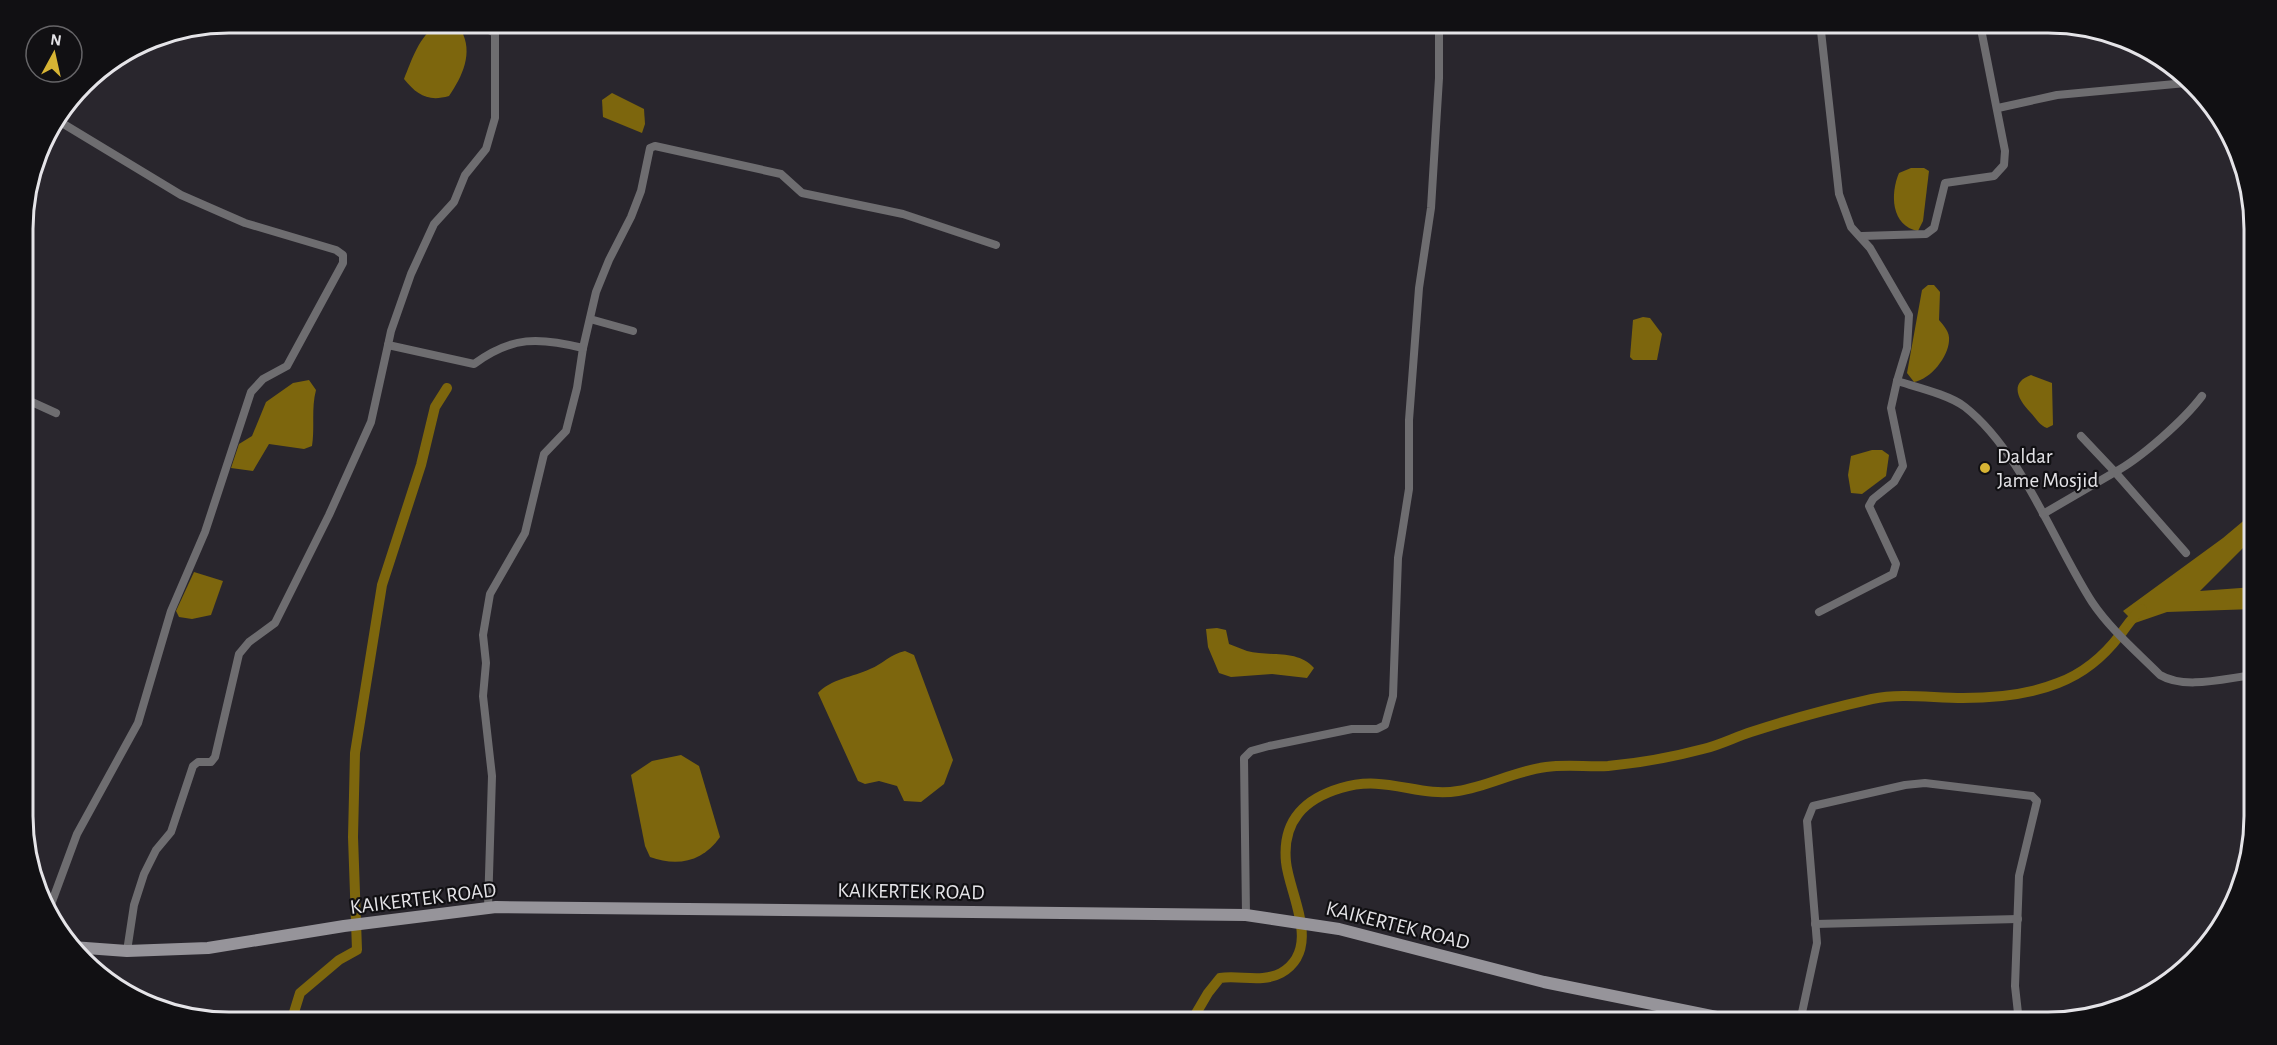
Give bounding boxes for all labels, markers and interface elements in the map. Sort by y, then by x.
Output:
north arrow [24,24,84,84]
text: N [49,31,63,49]
place label: Daldar Jame Mosjid [1997,446,2098,491]
marker: Daldar Jame Mosjid [1978,461,1992,475]
street label: KAIKERTEK ROAD [349,879,497,918]
street label: KAIKERTEK ROAD [837,880,985,903]
street label: KAIKERTEK ROAD [1324,897,1472,953]

